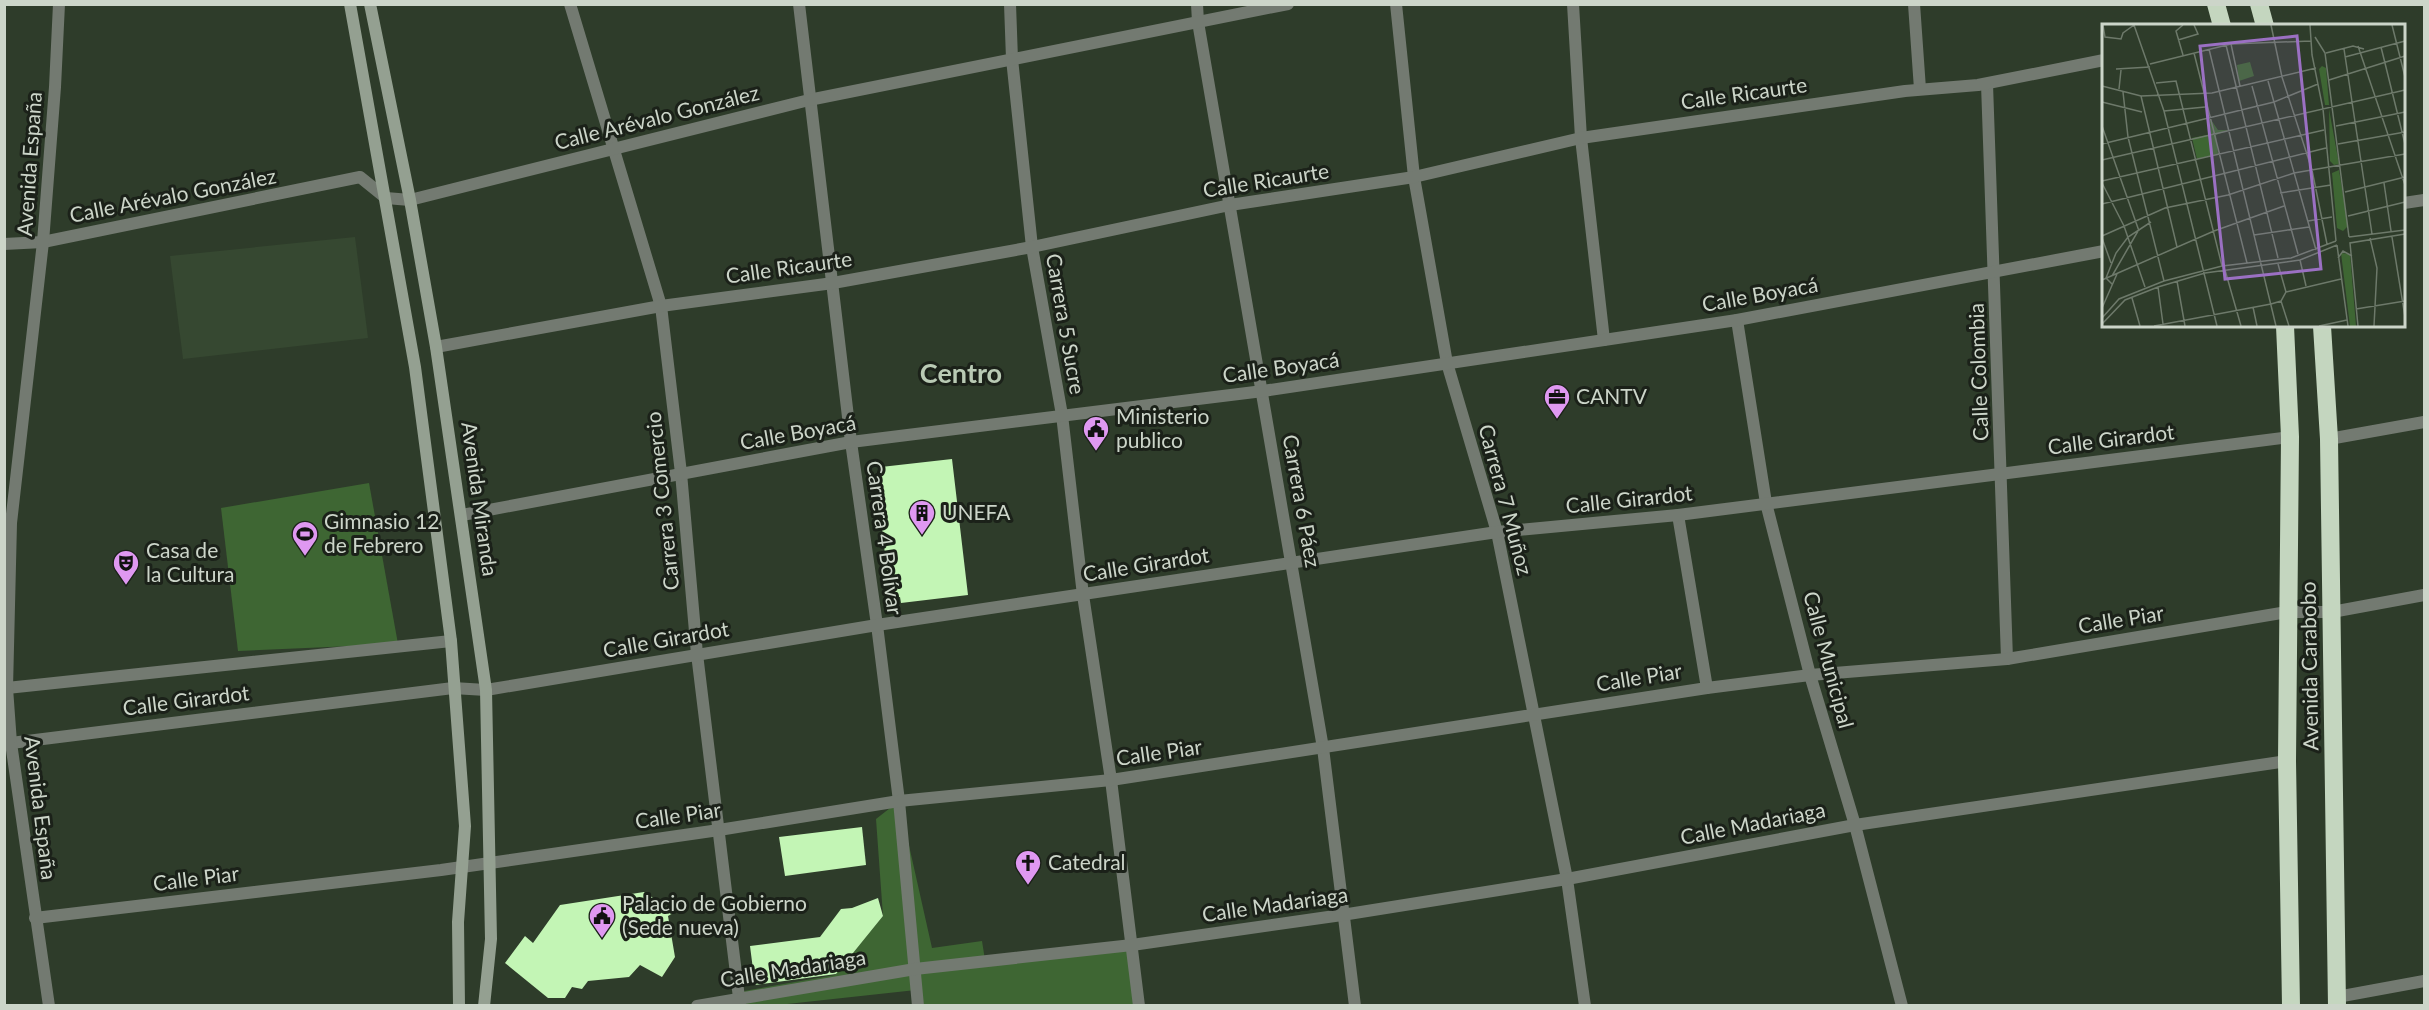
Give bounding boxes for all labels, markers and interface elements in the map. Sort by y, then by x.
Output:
inset map [2102,24,2405,327]
street label: Calle Ricaurte [1679,71,1809,114]
street label: Calle Arévalo González [552,79,762,154]
street label: Avenida España [11,91,46,237]
street label: Calle Ricaurte [1201,157,1331,202]
street label: Calle Arévalo González [67,162,278,227]
street label: Calle Ricaurte [724,245,854,288]
street label: Carrera 5 Sucre [1042,251,1091,396]
street label: Calle Boyacá [1700,271,1820,316]
street label: Calle Colombia [1963,303,1992,441]
street label: Calle Boyacá [1221,346,1341,387]
district label: Centro [920,356,1002,389]
office icon: CANTV [1542,382,1572,420]
place label: CANTV [1576,383,1648,408]
place label: Ministerio publico [1116,403,1209,452]
street label: Calle Boyacá [738,409,858,454]
street label: Carrera 3 Comercio [640,410,683,592]
public building icon: Ministerio publico [1081,414,1111,452]
street label: Calle Girardot [2046,418,2176,459]
street label: Avenida Miranda [457,420,504,578]
street label: Carrera 7 Muñoz [1474,421,1539,578]
street label: Carrera 6 Páez [1278,432,1326,569]
street label: Carrera 4 Bolívar [862,459,909,617]
street label: Calle Girardot [1564,479,1694,518]
building icon: UNEFA [907,498,937,536]
place label: UNEFA [942,499,1011,524]
place label: Gimnasio 12 de Febrero [324,508,440,557]
sports icon: Gimnasio 12 de Febrero [290,519,320,557]
place label: Casa de la Cultura [146,537,234,586]
street label: Calle Girardot [1081,541,1211,586]
theatre icon: Casa de la Cultura [111,548,141,586]
street label: Avenida Carabobo [2295,581,2322,751]
street label: Calle Municipal [1799,588,1860,731]
street label: Calle Piar [2076,599,2166,638]
street label: Calle Girardot [601,615,731,662]
street label: Calle Piar [1594,657,1684,696]
street label: Calle Girardot [121,679,251,720]
street label: Calle Piar [1114,733,1204,770]
street label: Avenida España [20,734,63,881]
street label: Calle Piar [633,796,723,833]
street label: Calle Madariaga [1678,796,1827,849]
church icon: Catedral [1013,848,1043,886]
place label: Catedral [1048,849,1126,874]
street label: Calle Piar [151,860,241,895]
street label: Calle Madariaga [1200,881,1349,926]
place label: Palacio de Gobierno (Sede nueva) [622,890,807,939]
public building icon: Palacio de Gobierno (Sede nueva) [587,901,617,939]
street label: Calle Madariaga [718,944,867,991]

